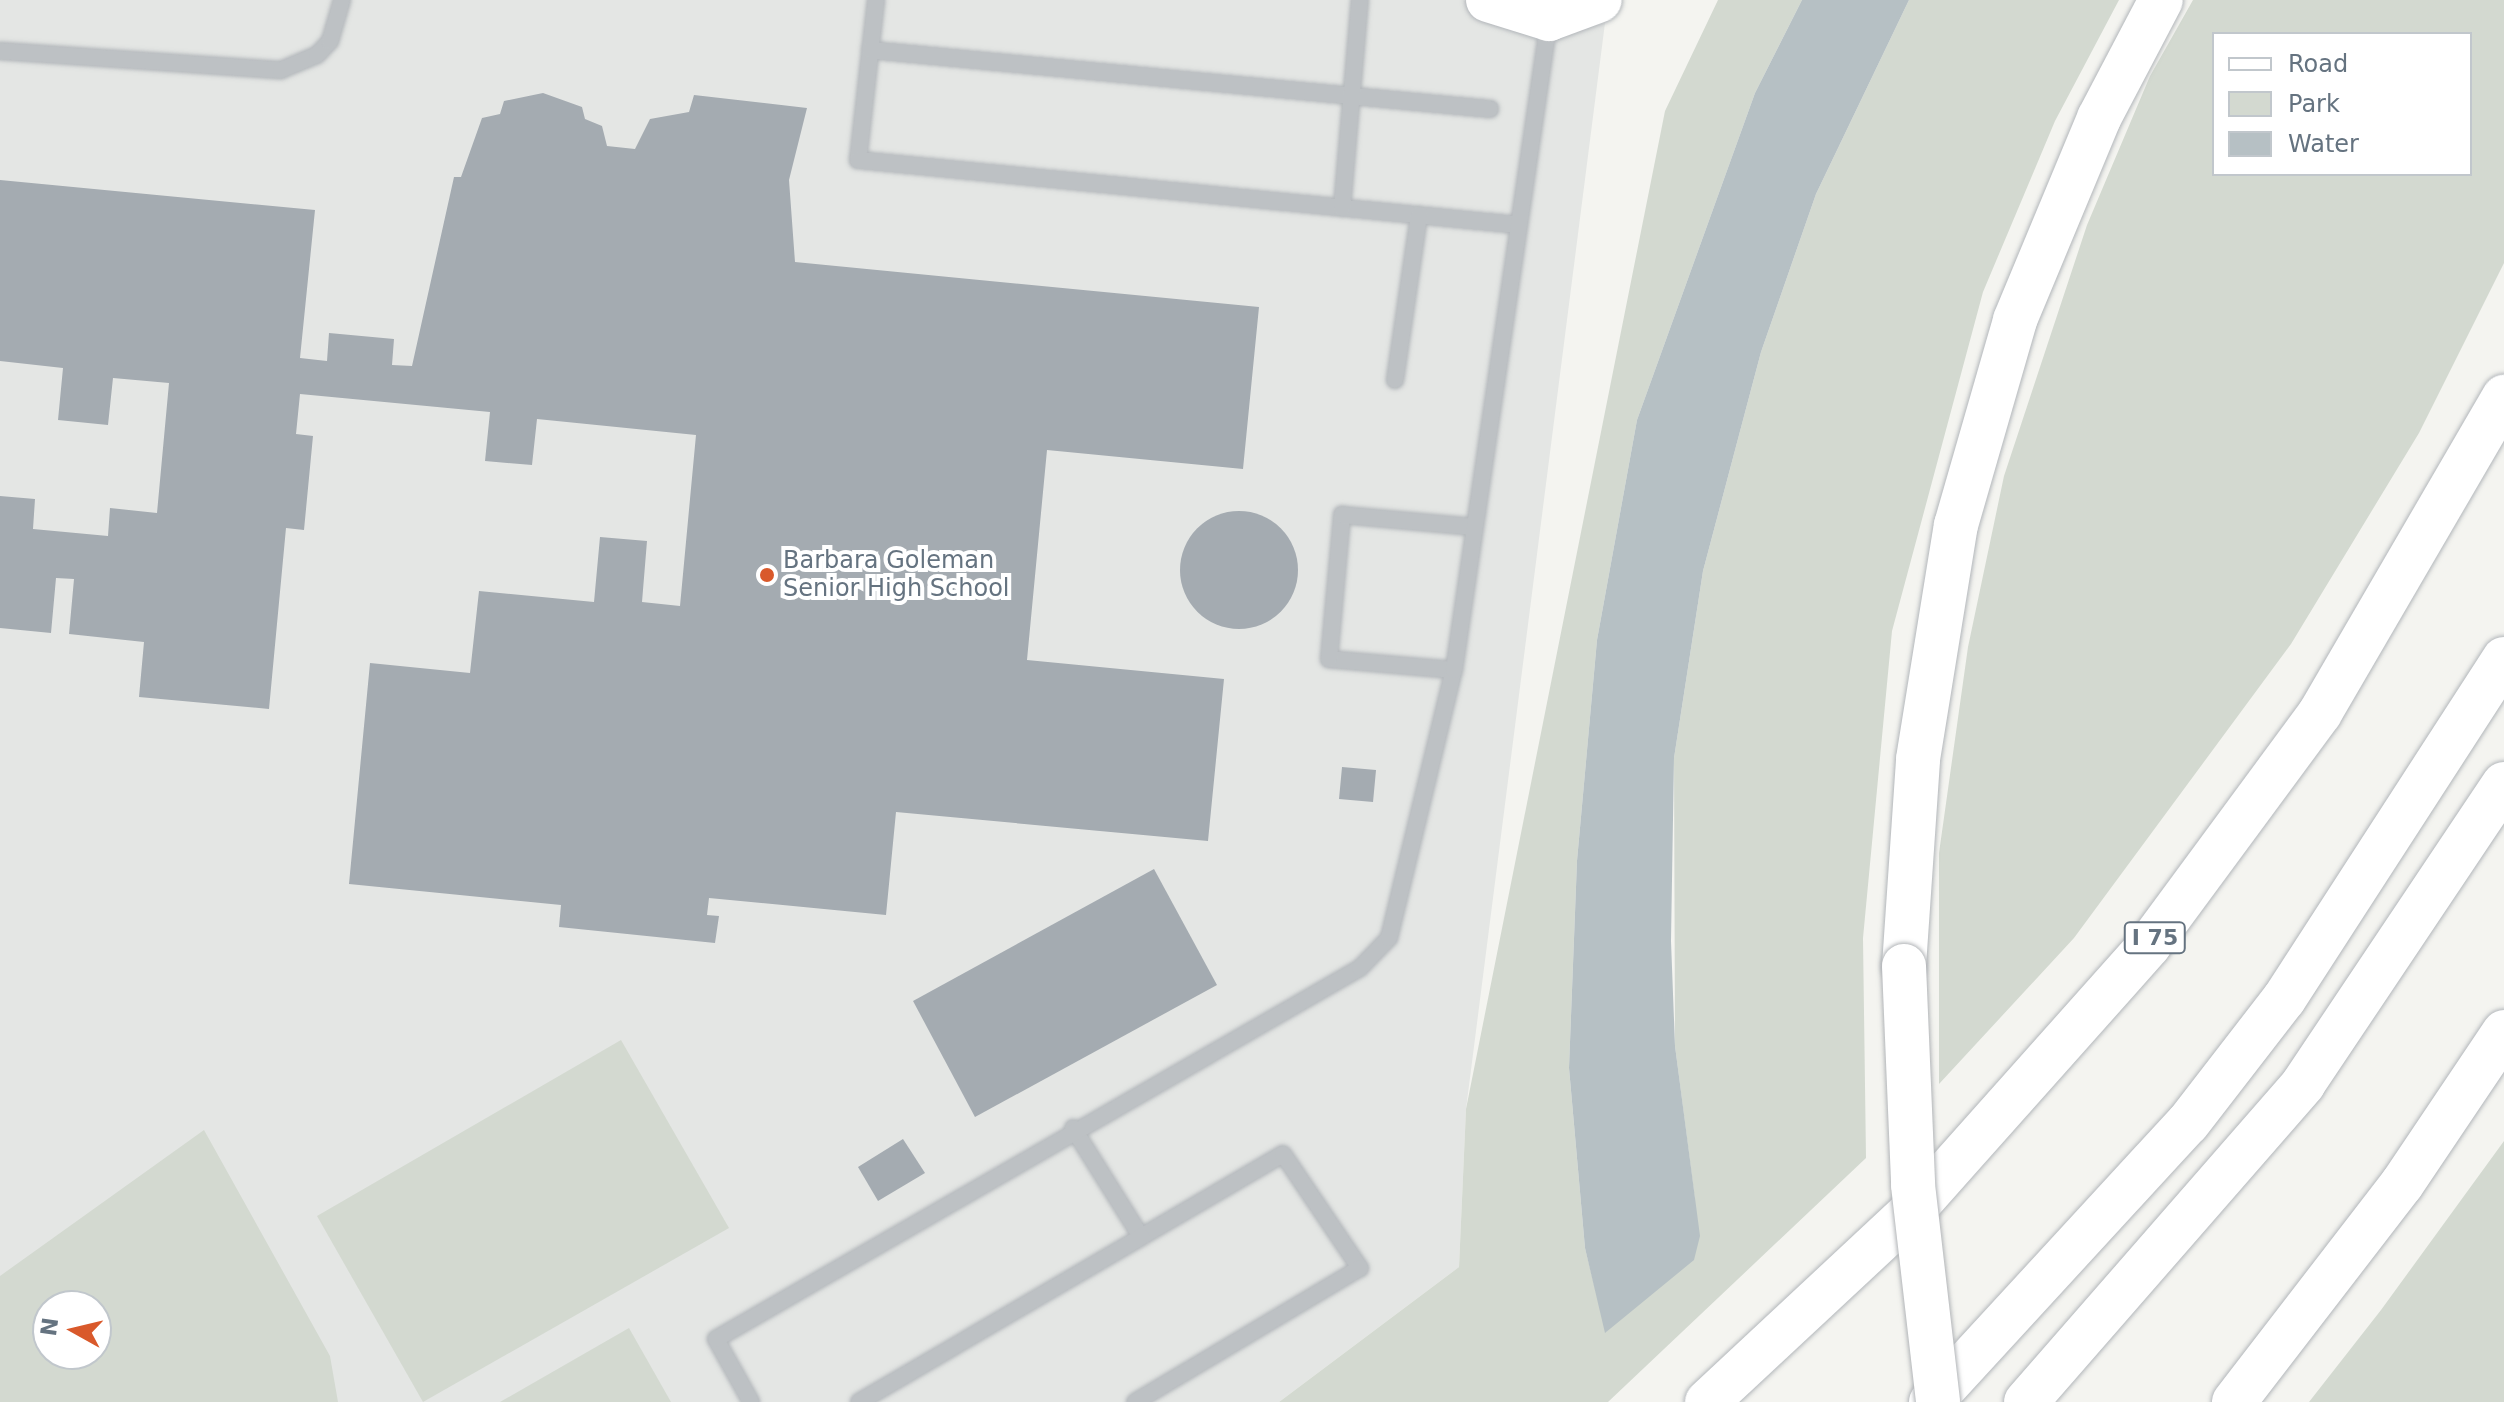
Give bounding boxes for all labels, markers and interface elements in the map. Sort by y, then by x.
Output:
legend [2212,32,2472,176]
text: Road [2288,50,2348,78]
text: Park [2288,90,2340,118]
text: Water [2288,130,2359,158]
place label: Barbara Goleman Senior High School [783,547,1010,603]
marker: Barbara Goleman Senior High School [758,566,776,584]
road number: I 75 [2123,920,2187,956]
north arrow [32,1290,112,1370]
text: N [36,1316,63,1338]

